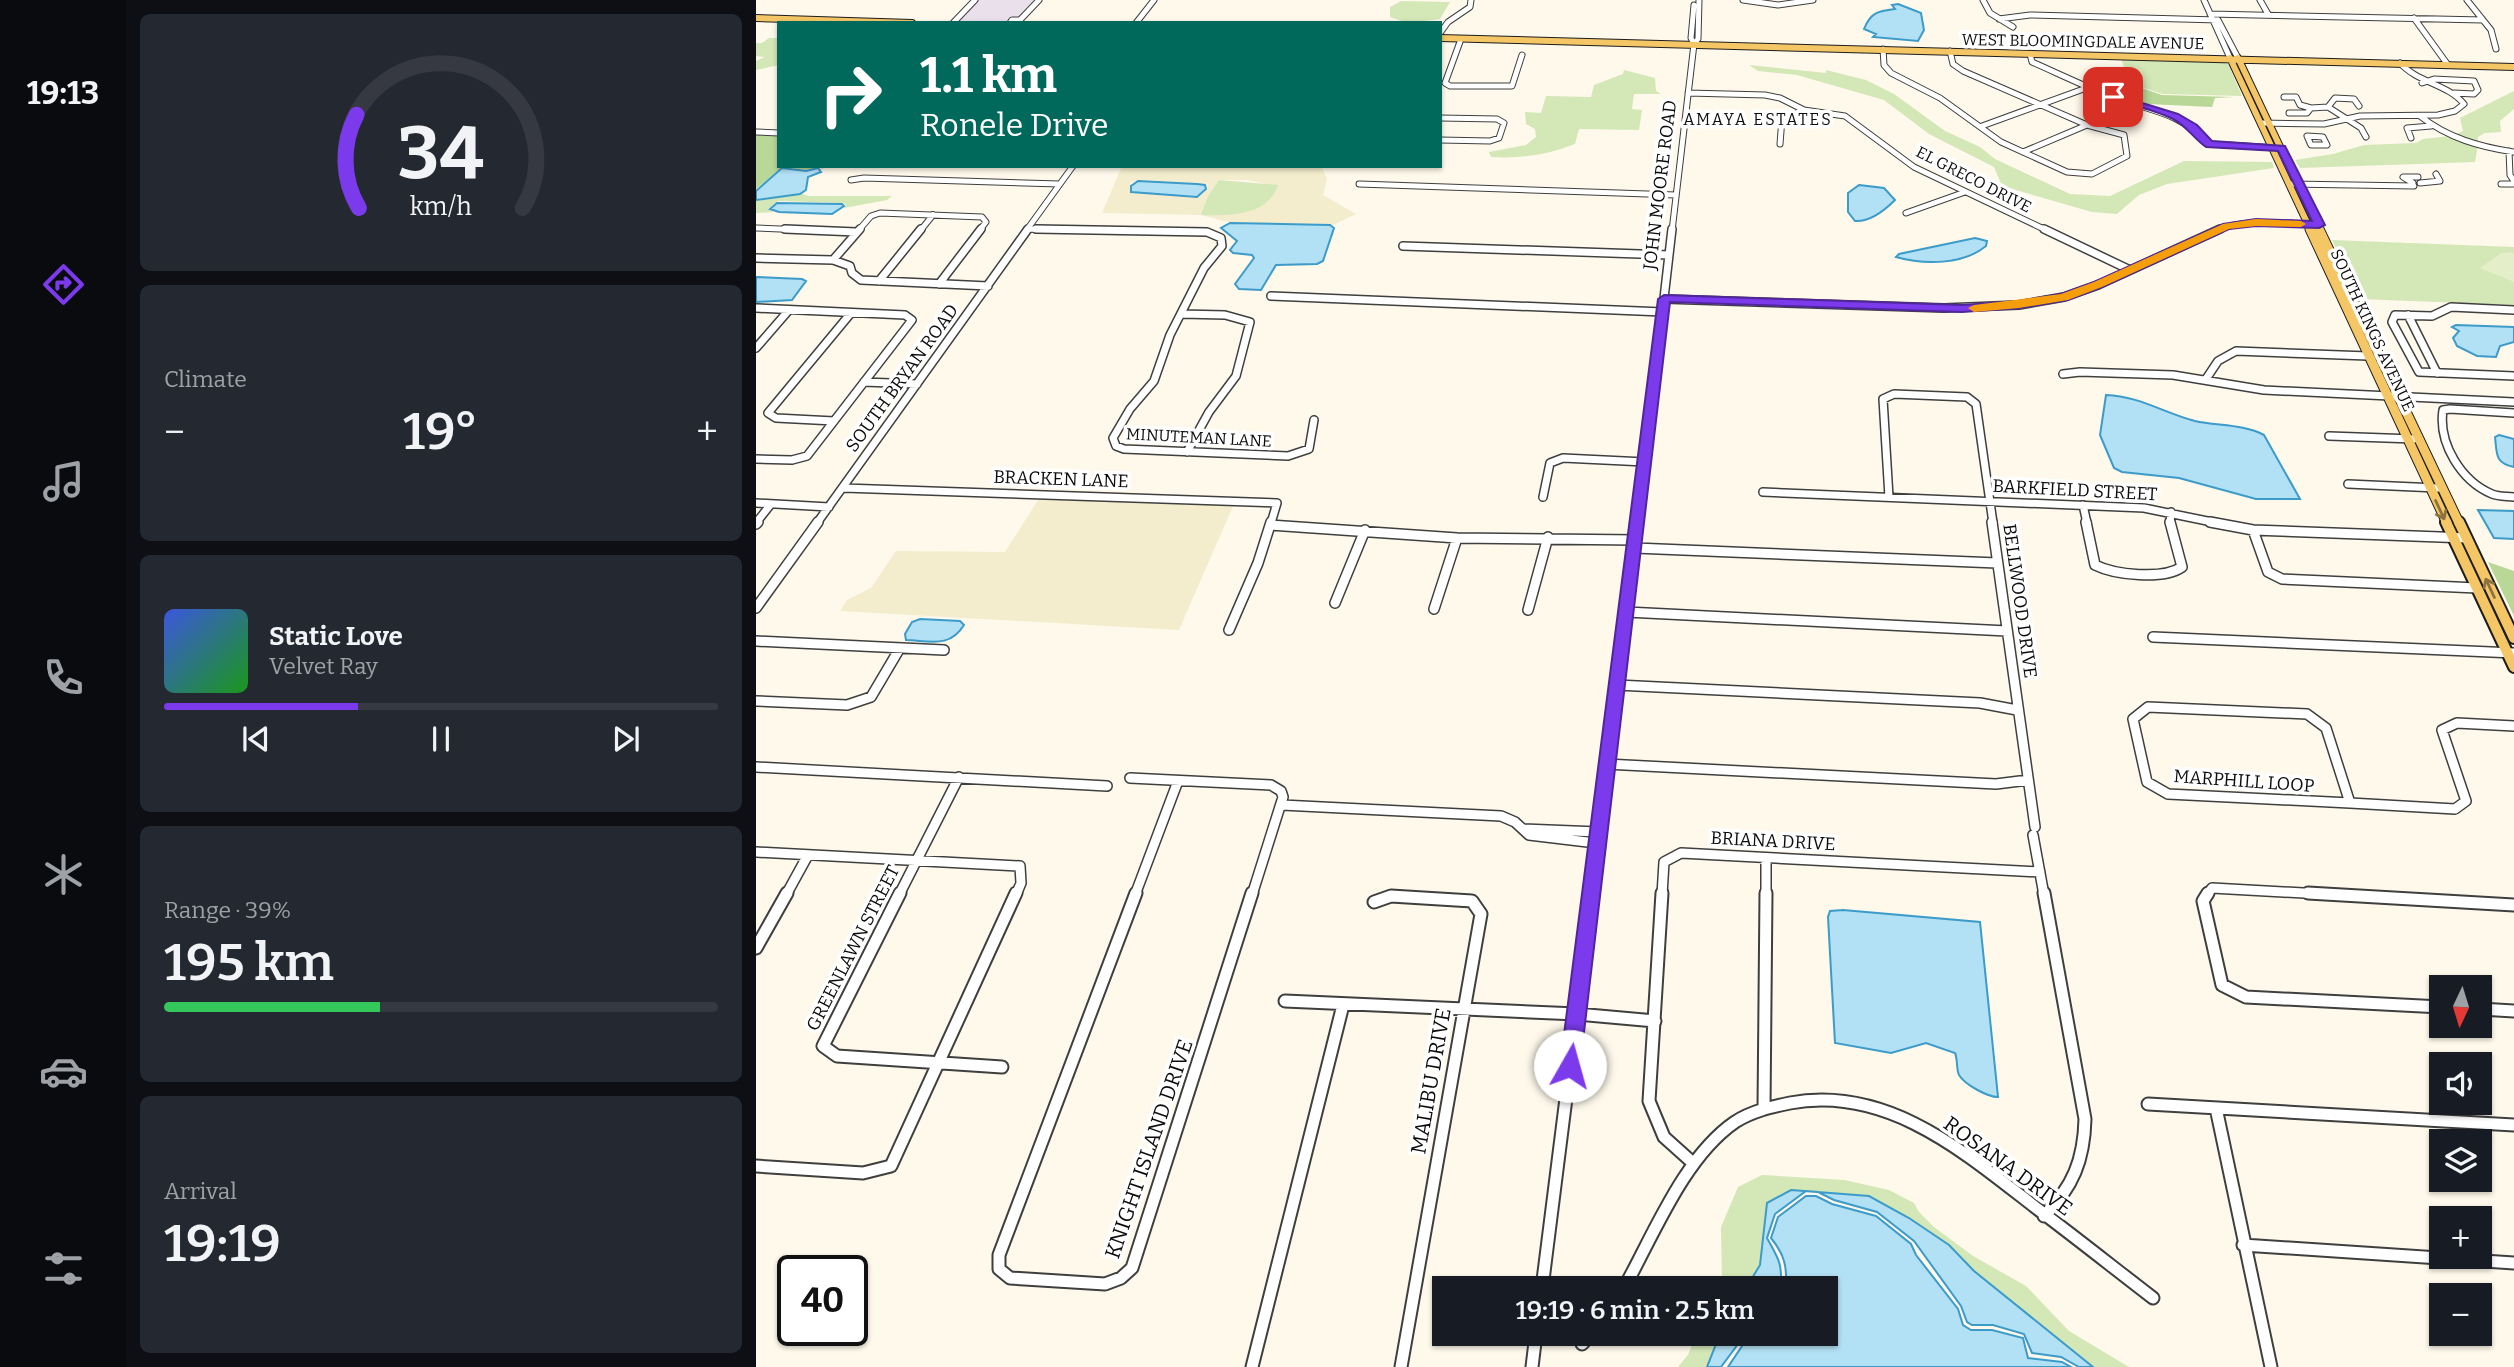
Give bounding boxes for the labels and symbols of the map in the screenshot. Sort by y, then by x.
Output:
street label: WEST BLOOMINGDALE AVENUE [1962,30,2204,53]
pin [2083,67,2143,127]
street label: JOHN MOORE ROAD [1639,99,1681,272]
district label: AMAYA ESTATES [1683,110,1833,129]
street label: EL GRECO DRIVE [1913,142,2035,217]
street label: SOUTH KINGS AVENUE [2327,246,2419,414]
street label: SOUTH BRYAN ROAD [841,300,963,456]
street label: MINUTEMAN LANE [1126,424,1272,451]
street label: BRACKEN LANE [993,466,1129,492]
street label: BARKFIELD STREET [1992,475,2158,505]
one-way arrow [2434,500,2447,521]
street label: BELLWOOD DRIVE [1998,522,2042,680]
one-way arrow [2483,578,2497,599]
street label: MARPHILL LOOP [2173,765,2315,797]
street label: BRIANA DRIVE [1710,827,1836,855]
street label: GREENLAWN STREET [802,861,904,1034]
north arrow [2429,975,2492,1038]
street label: MALIBU DRIVE [1405,1006,1457,1156]
position arrow [1533,1029,1607,1103]
street label: KNIGHT ISLAND DRIVE [1099,1036,1199,1262]
street label: ROSANA DRIVE [1939,1111,2077,1221]
speed limit sign: 40 [777,1255,868,1346]

